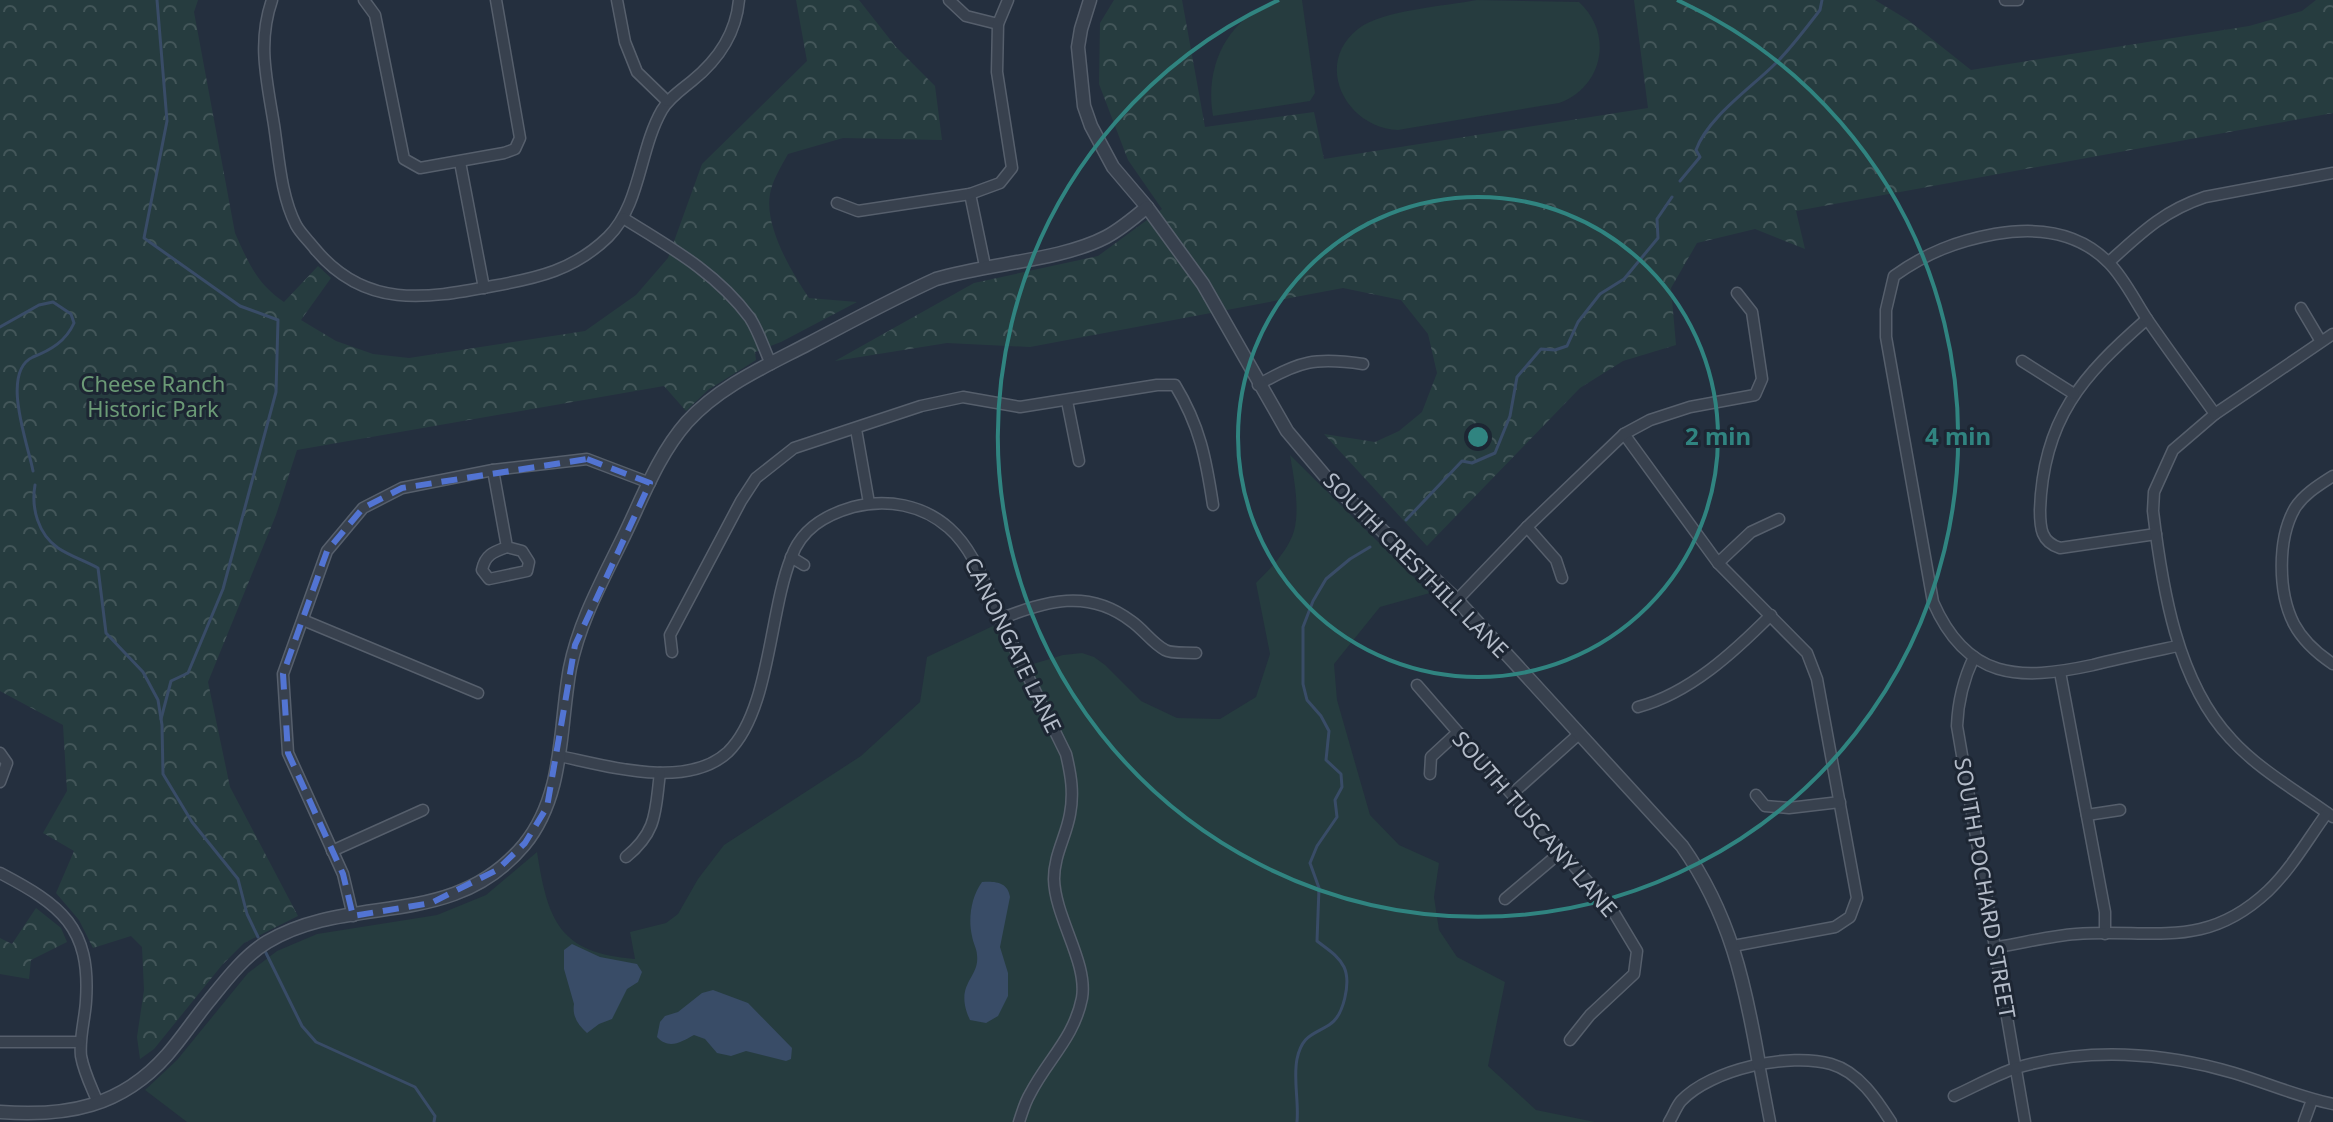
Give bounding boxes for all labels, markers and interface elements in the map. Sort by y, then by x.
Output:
park label: Cheese Ranch Historic Park [81,368,225,423]
text: 2 min [1685,419,1751,452]
text: 4 min [1925,419,1991,452]
centre of rings [1464,423,1492,451]
street label: SOUTH CRESTHILL LANE [1317,465,1516,664]
street label: CANONGATE LANE [958,552,1069,737]
street label: SOUTH TUSCANY LANE [1447,724,1625,923]
street label: SOUTH POCHARD STREET [1948,755,2024,1021]

